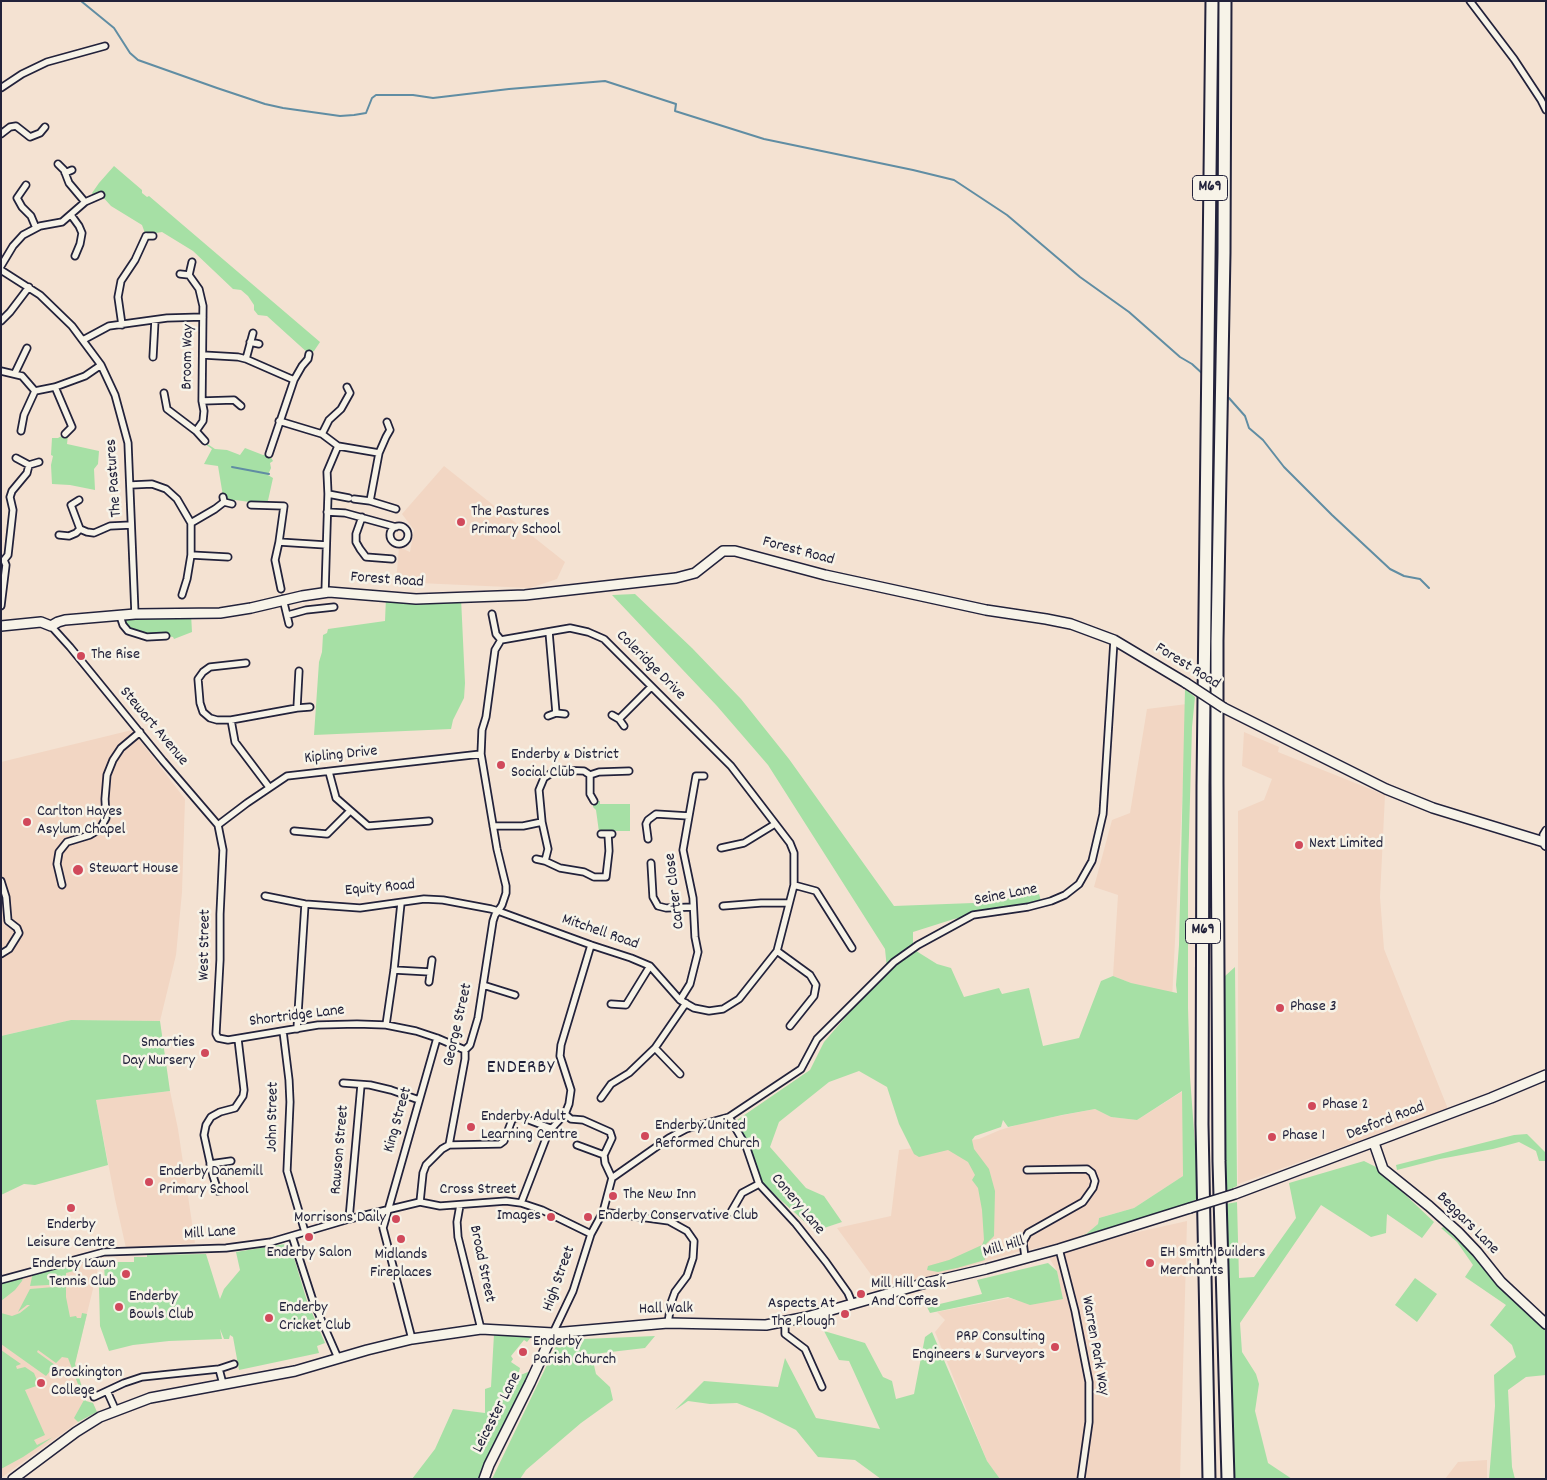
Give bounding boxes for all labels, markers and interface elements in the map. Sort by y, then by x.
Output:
road number: M69 [1192,176,1228,200]
street label: Broom Way [179,324,199,390]
street label: The Pastures [103,438,127,518]
place label: The Pastures Primary School [471,503,561,541]
marker: The Pastures Primary School [455,516,467,528]
street label: Forest Road [760,533,836,571]
street label: Forest Road [350,569,424,593]
street label: Coleridge Drive [611,627,689,705]
street label: Forest Road [1151,639,1223,695]
place label: The Rise [91,646,140,666]
marker: The Rise [75,650,87,662]
street label: Stewart Avenue [114,684,192,770]
street label: Kipling Drive [304,743,378,769]
place label: Enderby & District Social Club [511,746,619,784]
marker: Enderby & District Social Club [495,759,507,771]
place label: Carlton Hayes Asylum Chapel [37,803,125,841]
marker: Carlton Hayes Asylum Chapel [21,816,33,828]
place label: Next Limited [1309,835,1383,855]
marker: Next Limited [1293,839,1305,851]
street label: Carter Close [662,852,690,930]
place label: Stewart House [89,860,178,880]
marker: Stewart House [71,863,85,877]
street label: Equity Road [344,876,416,902]
street label: Seine Lane [973,881,1039,911]
street label: West Street [196,909,216,981]
street label: Mitchell Road [559,911,641,955]
road number: M69 [1186,918,1220,944]
street label: George Street [440,982,478,1068]
place label: Phase 3 [1290,998,1337,1018]
street label: Shortridge Lane [248,1002,346,1032]
marker: Phase 3 [1274,1002,1286,1014]
place label: Smarties Day Nursery [122,1034,195,1072]
marker: Smarties Day Nursery [199,1047,211,1059]
district label: ENDERBY [486,1058,556,1080]
street label: John Street [264,1082,284,1152]
street label: King Street [381,1085,417,1155]
place label: Phase 2 [1322,1096,1369,1116]
street label: Desford Road [1344,1098,1428,1146]
marker: Phase 2 [1306,1100,1318,1112]
street label: Rawson Street [328,1105,354,1195]
place label: Enderby Adult Learning Centre [481,1108,578,1146]
place label: Enderby United Reformed Church [655,1117,760,1155]
marker: Enderby Adult Learning Centre [465,1121,477,1133]
place label: Phase 1 [1282,1127,1325,1147]
marker: Enderby United Reformed Church [639,1130,651,1142]
marker: Phase 1 [1266,1131,1278,1143]
place label: Enderby Danemill Primary School [159,1163,263,1201]
street label: Conery Lane [766,1170,828,1240]
marker: Enderby Danemill Primary School [143,1176,155,1188]
street label: Cross Street [440,1181,516,1201]
place label: The New Inn [623,1186,696,1206]
street label: Beggars Lane [1432,1189,1502,1259]
marker: The New Inn [607,1190,619,1202]
marker: Enderby Leisure Centre [65,1202,77,1214]
place label: Images [497,1207,541,1227]
place label: Enderby Conservative Club [598,1207,758,1227]
place label: Morrisons Daily [294,1209,386,1229]
marker: Images [545,1211,557,1223]
marker: Enderby Conservative Club [582,1211,594,1223]
marker: Morrisons Daily [390,1213,402,1225]
place label: Enderby Leisure Centre [27,1216,115,1254]
street label: Mill Lane [183,1223,237,1245]
street label: Broad Street [463,1224,499,1304]
marker: Enderby Salon [303,1231,315,1243]
marker: Midlands Fireplaces [395,1233,407,1245]
street label: Mill Hill [981,1233,1027,1263]
place label: Enderby Salon [266,1244,352,1264]
street label: High Street [539,1244,581,1314]
place label: EH Smith Builders Merchants [1160,1244,1265,1282]
place label: Midlands Fireplaces [370,1246,432,1284]
place label: Enderby Lawn Tennis Club [32,1255,116,1293]
marker: EH Smith Builders Merchants [1144,1257,1156,1269]
marker: Enderby Lawn Tennis Club [120,1268,132,1280]
place label: Mill Hill Cask And Coffee [871,1275,946,1313]
place label: Enderby Bowls Club [129,1288,194,1326]
marker: Mill Hill Cask And Coffee [855,1288,867,1300]
place label: Aspects At The Plough [768,1295,835,1333]
street label: Warren Park Way [1076,1295,1112,1397]
place label: Enderby Cricket Club [279,1299,351,1337]
street label: Hall Walk [639,1300,693,1320]
marker: Enderby Bowls Club [113,1301,125,1313]
marker: Aspects At The Plough [839,1308,851,1320]
marker: Enderby Cricket Club [263,1312,275,1324]
place label: PRP Consulting Engineers & Surveyors [912,1328,1045,1366]
place label: Enderby Parish Church [533,1333,616,1371]
marker: PRP Consulting Engineers & Surveyors [1049,1341,1061,1353]
marker: Enderby Parish Church [517,1346,529,1358]
place label: Brockington College [51,1364,122,1402]
street label: Leicester Lane [470,1370,526,1456]
marker: Brockington College [35,1377,47,1389]

